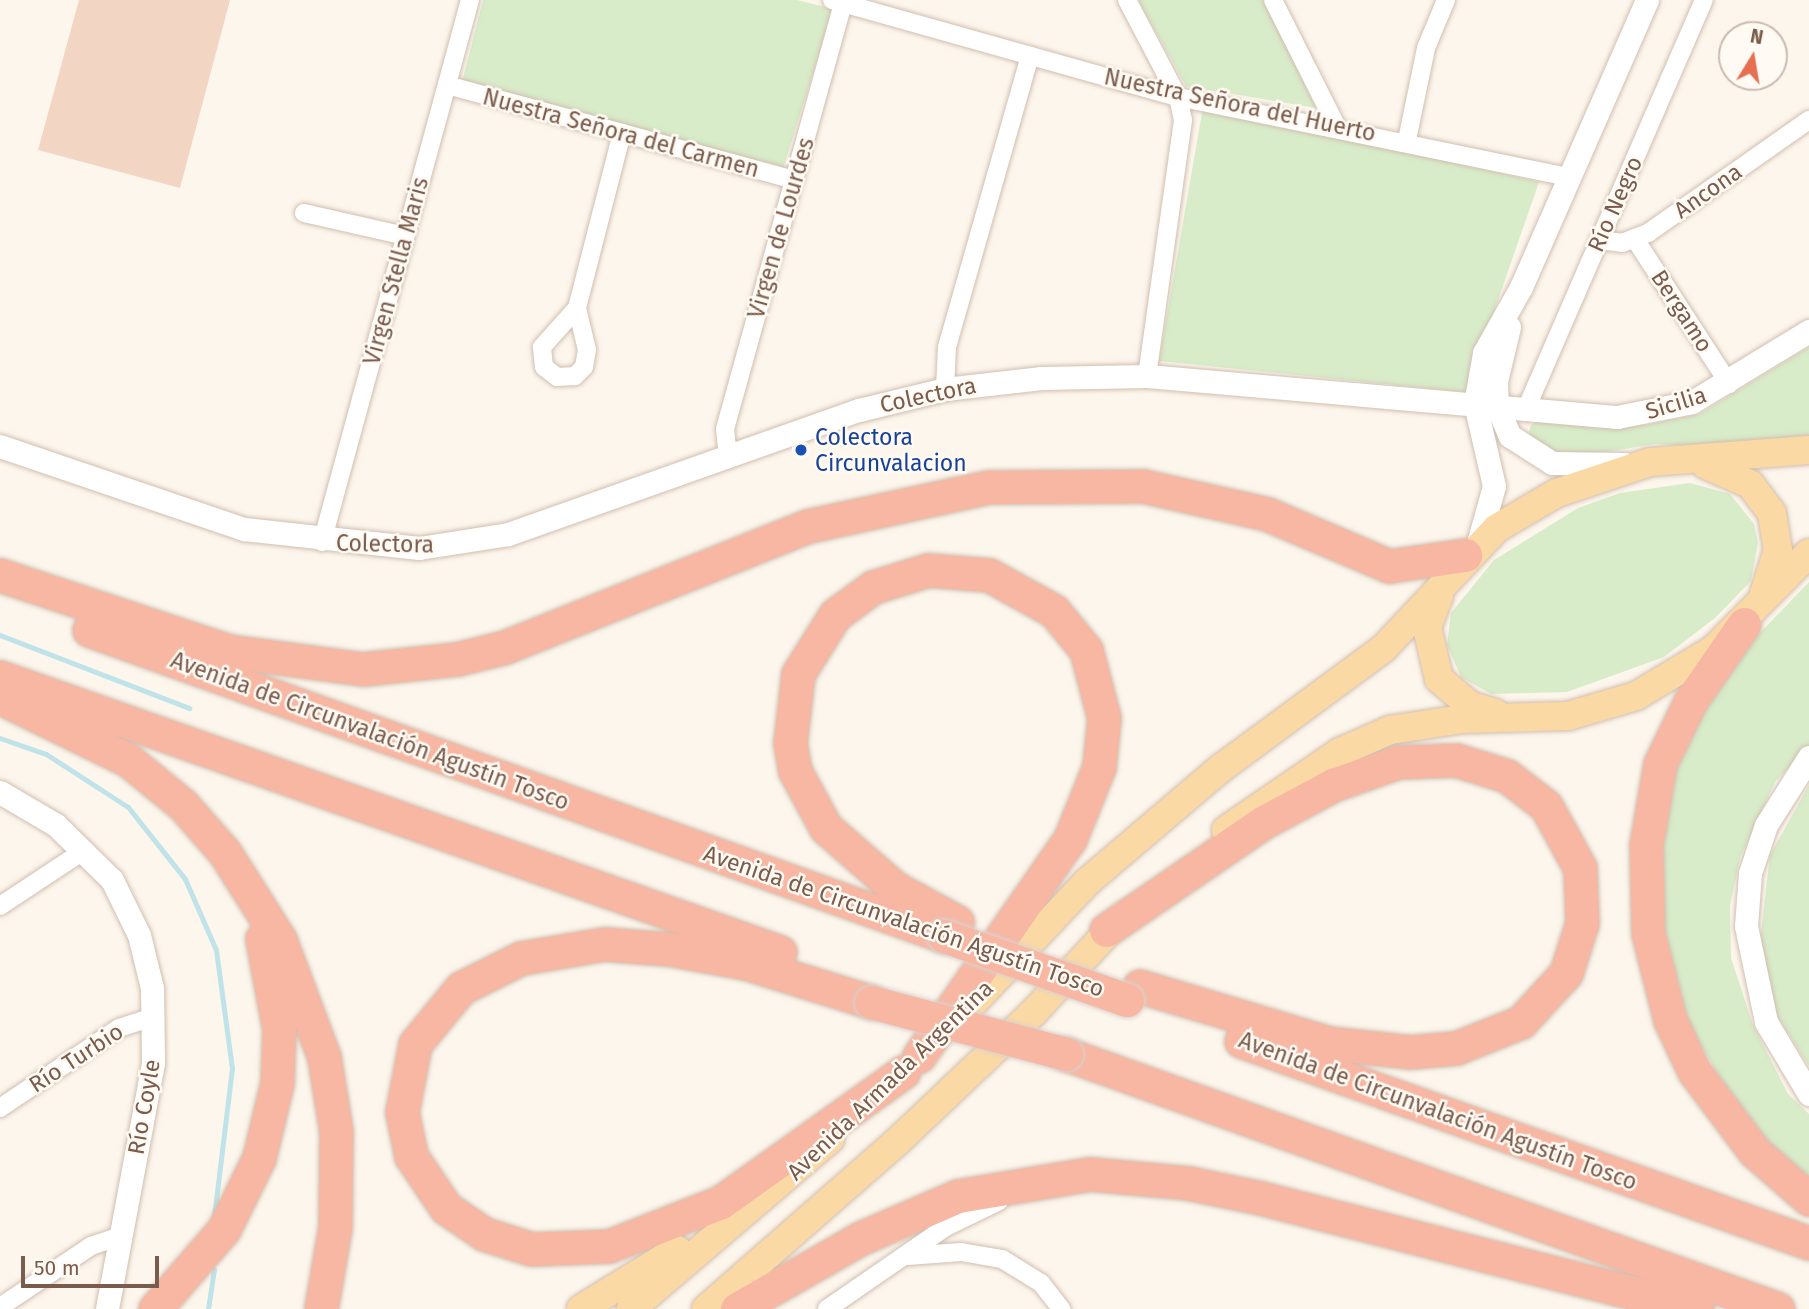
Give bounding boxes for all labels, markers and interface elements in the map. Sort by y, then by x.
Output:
north arrow [1718,21,1788,91]
text: N [1748,24,1765,49]
street label: Nuestra Señora del Huerto [1102,63,1378,147]
street label: Nuestra Señora del Carmen [480,83,762,183]
street label: Virgen de Lourdes [742,134,820,322]
street label: Río Negro [1582,152,1648,256]
street label: Ancona [1669,158,1747,224]
street label: Virgen Stella Maris [358,174,434,368]
street label: Bergamo [1645,265,1719,357]
street label: Colectora [877,371,979,419]
street label: Sicilia [1642,381,1710,425]
place label: Colectora Circunvalacion [815,423,967,477]
marker: Colectora Circunvalacion [793,442,809,458]
street label: Colectora [336,529,434,559]
street label: Avenida de Circunvalación Agustín Tosco [167,646,573,816]
street label: Avenida de Circunvalación Agustín Tosco [700,839,1108,1003]
street label: Avenida Armada Argentina [781,974,999,1186]
street label: Río Turbio [24,1017,128,1099]
street label: Avenida de Circunvalación Agustín Tosco [1235,1026,1641,1196]
street label: Río Coyle [122,1057,166,1157]
scale bar [24,1242,163,1286]
text: 50 m [34,1255,80,1281]

